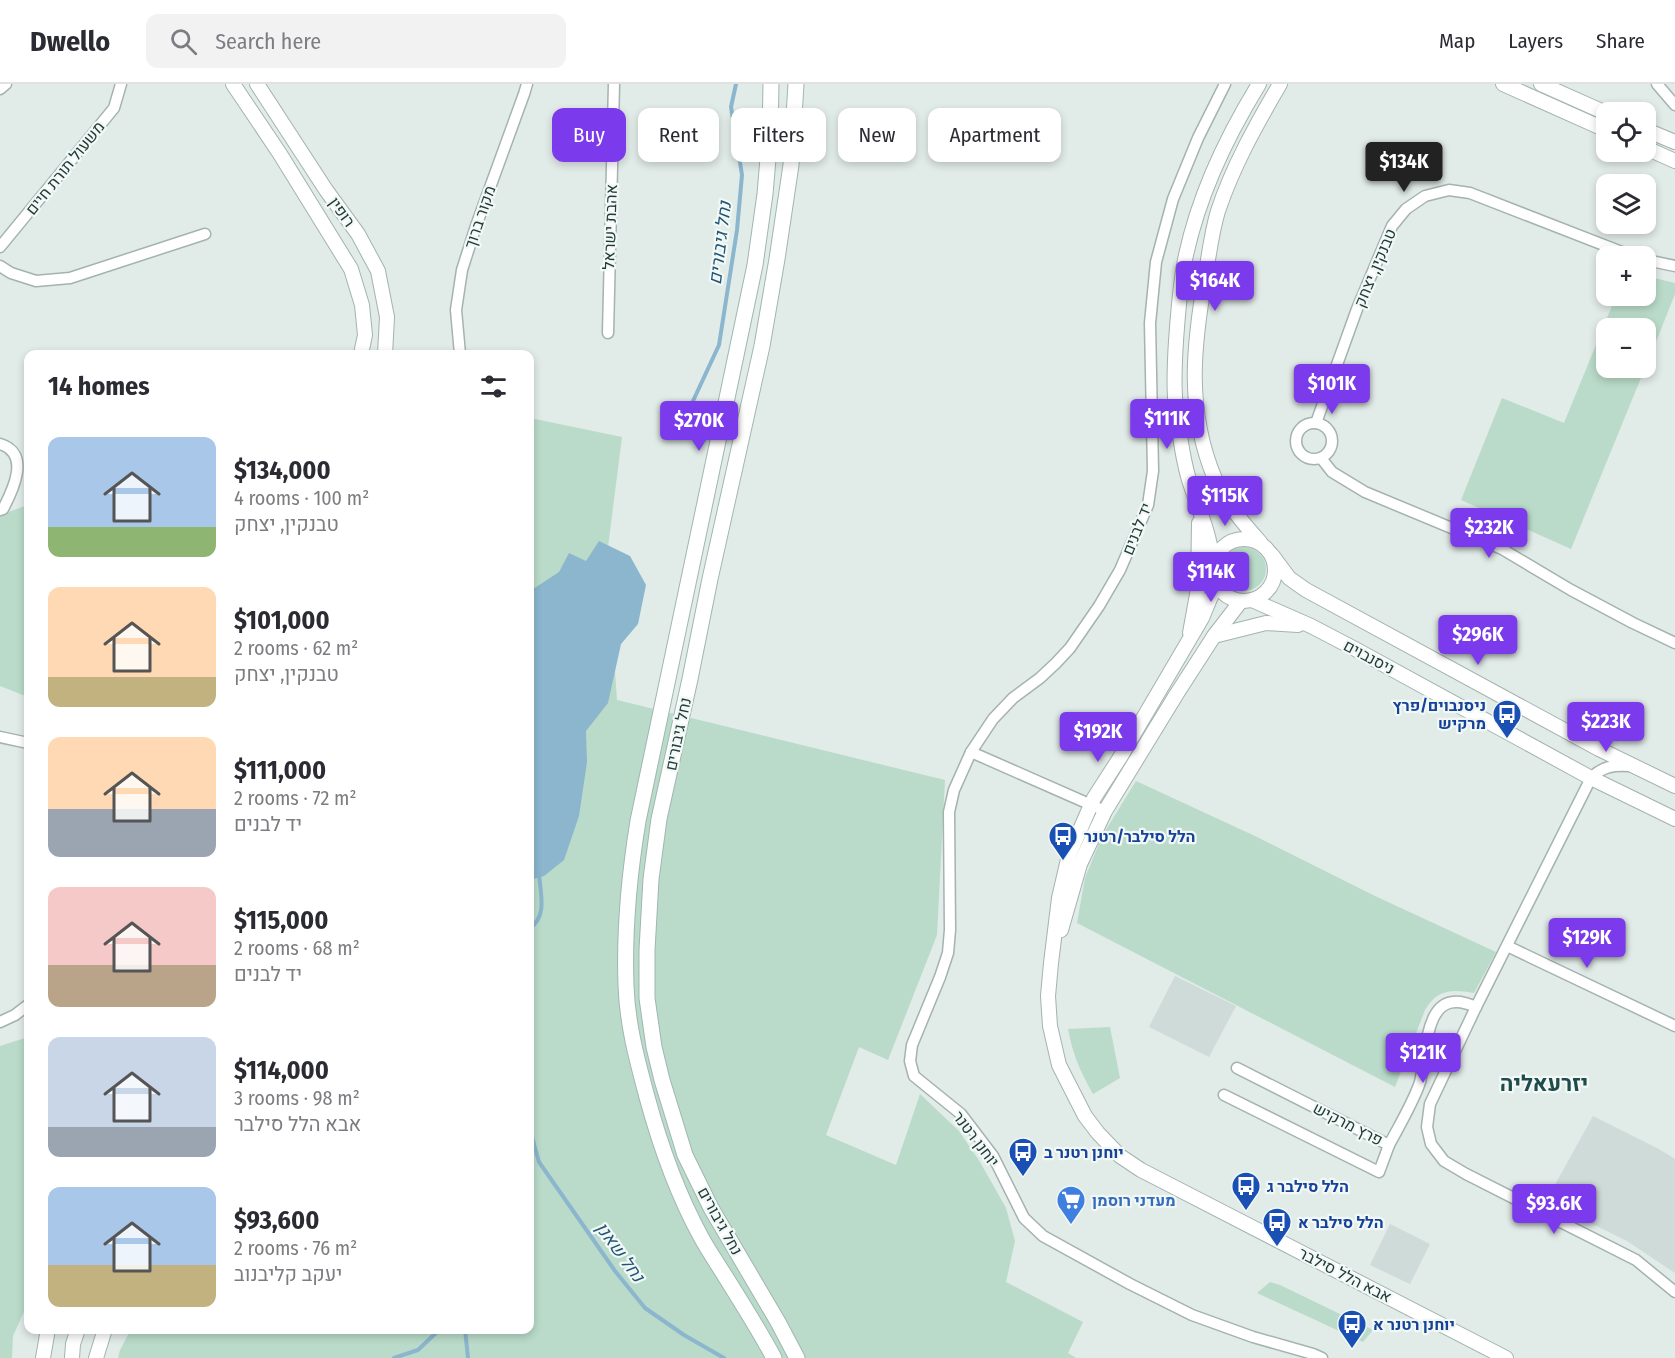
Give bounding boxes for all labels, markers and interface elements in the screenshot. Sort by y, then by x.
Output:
search box [146,14,566,68]
text: Dwello [30,25,110,58]
icon: search [167,25,200,58]
text: Search here [215,28,321,55]
text: Map [1439,28,1475,54]
text: Layers [1508,28,1563,54]
text: Share [1596,28,1645,54]
map controls [1596,102,1656,378]
button: locate [1596,102,1656,162]
chip: Buy [552,108,626,162]
chip: Rent [638,108,719,162]
chip: Filters [731,108,826,162]
chip: New [838,108,916,162]
chip: Apartment [928,108,1061,162]
street label: משעול תורת חיים [22,117,108,219]
pin: $134K [1362,142,1446,193]
text: $134K [1379,149,1429,173]
button: layers [1596,174,1656,234]
street label: מקור ברוך [460,183,500,251]
street label: אהבת ישראל [599,184,621,270]
street label: רופין [325,193,359,231]
water label: נחל גיבורים [704,199,736,286]
street label: טבנקין, יצחק [1350,226,1400,310]
button: + [1596,246,1656,306]
pin: $164K [1173,261,1257,312]
text: $164K [1190,268,1240,292]
button: − [1596,318,1656,378]
pin: $101K [1290,364,1374,415]
icon: filters [477,370,510,403]
text: 14 homes [48,371,150,402]
text: $101K [1308,371,1356,395]
pin: $111K [1125,399,1209,450]
pin: $270K [657,401,741,452]
text: $111K [1144,406,1190,430]
text: $270K [674,408,724,432]
text: $134,000 [234,455,331,486]
icon: home [96,461,168,533]
pin: $115K [1183,476,1267,527]
text: $115K [1201,483,1249,507]
text: 4 rooms · 100 m² [234,486,369,510]
street label: יד לבנים [1118,500,1156,558]
pin: $232K [1447,508,1531,559]
text: טבנקין, יצחק [234,512,339,536]
text: $232K [1464,515,1514,539]
pin: $114K [1169,552,1253,603]
text: $114K [1187,559,1235,583]
text: $101,000 [234,605,330,636]
icon: home [96,611,168,683]
pin: $296K [1436,615,1520,666]
text: $296K [1452,622,1504,646]
text: 2 rooms · 62 m² [234,636,358,660]
street label: ניסנבוים [1340,636,1398,678]
text: טבנקין, יצחק [234,662,339,686]
street label: נחל גיבורים [661,696,695,772]
place label: ניסנבוים/פרץ מרקיש [1393,696,1486,733]
bus stop icon: ניסנבוים/פרץ מרקיש [1491,698,1523,740]
pin: $223K [1564,702,1648,753]
text: $223K [1581,709,1631,733]
pin: $192K [1056,712,1140,763]
text: $192K [1074,719,1122,743]
text: $111,000 [234,755,326,786]
icon: home [96,761,168,833]
text: 2 rooms · 72 m² [234,786,356,810]
text: יד לבנים [234,812,302,836]
bus stop icon: הלל סילבר/רטנר [1047,820,1079,862]
place label: הלל סילבר/רטנר [1084,827,1196,846]
text: $115,000 [234,905,328,936]
icon: home [96,911,168,983]
pin: $129K [1545,918,1629,969]
text: $129K [1563,925,1611,949]
text: 2 rooms · 68 m² [234,936,360,960]
text: יד לבנים [234,962,302,986]
pin: $121K [1381,1033,1465,1084]
text: $121K [1400,1040,1446,1064]
text: $114,000 [234,1055,329,1086]
icon: home [96,1061,168,1133]
district label: יזרעאליה [1500,1070,1588,1097]
text: 3 rooms · 98 m² [234,1086,360,1110]
street label: פרץ מרקיש [1310,1098,1386,1150]
street label: יוחנן רטנר [949,1107,1003,1171]
text: אבא הלל סילבר [234,1112,361,1136]
bus stop icon: יוחנן רטנר ב [1007,1136,1039,1178]
place label: יוחנן רטנר ב [1044,1143,1124,1162]
bus stop icon: הלל סילבר ג [1230,1170,1262,1212]
place label: הלל סילבר ג [1267,1177,1349,1196]
street label: נחל גיבורים [694,1184,746,1258]
supermarket icon: מעדני רוסמן [1055,1184,1087,1226]
pin: $93.6K [1505,1184,1603,1235]
place label: מעדני רוסמן [1092,1191,1176,1210]
text: $93.6K [1526,1191,1582,1215]
text: $93,600 [234,1205,319,1236]
bus stop icon: הלל סילבר א [1261,1206,1293,1248]
icon: home [96,1211,168,1283]
place label: הלל סילבר א [1298,1213,1384,1232]
water label: נחל שאנן [591,1218,650,1287]
text: 2 rooms · 76 m² [234,1236,357,1260]
street label: אבא הלל סילבר [1295,1243,1395,1307]
text: יעקב קליבנוב [234,1262,342,1286]
bus stop icon: יוחנן רטנר א [1336,1308,1368,1350]
place label: יוחנן רטנר א [1373,1315,1455,1334]

